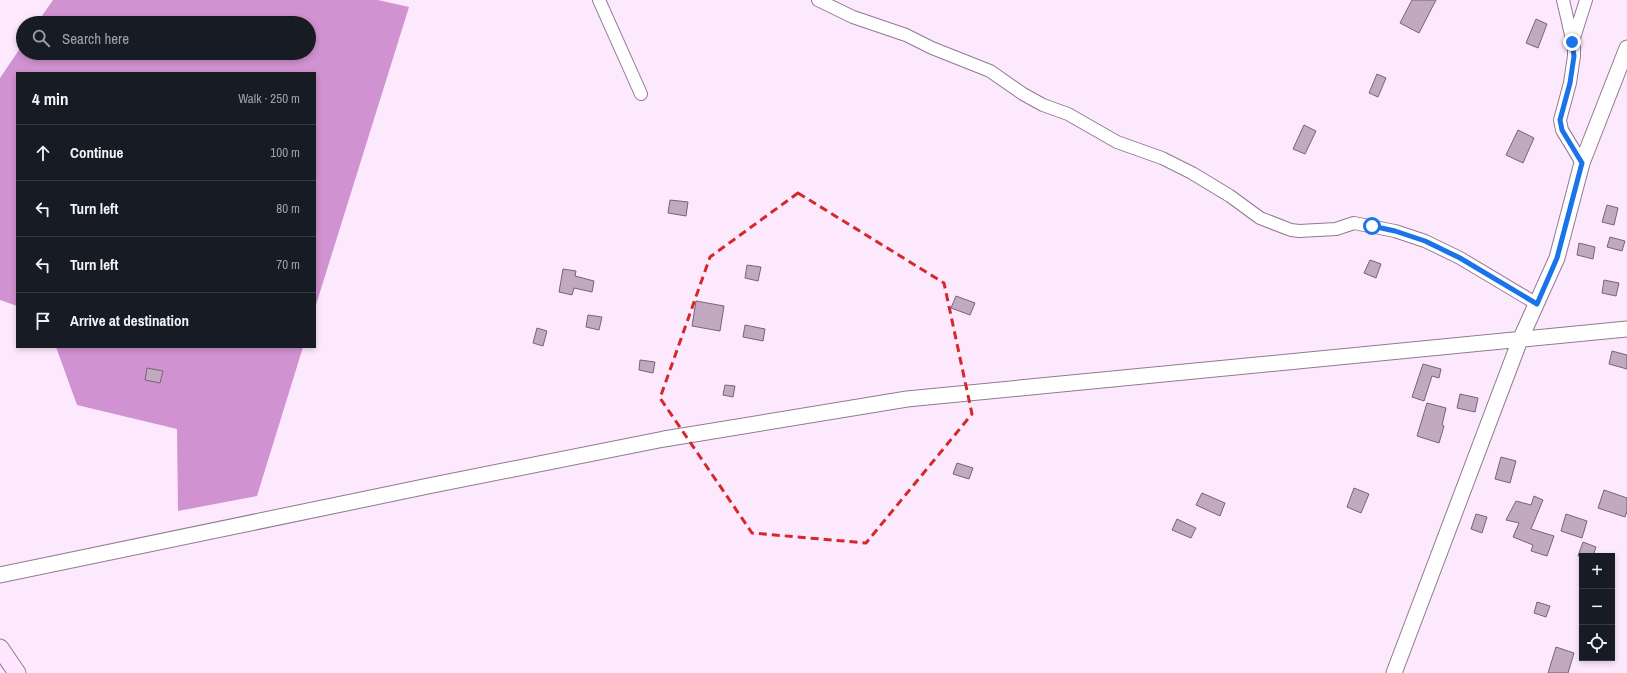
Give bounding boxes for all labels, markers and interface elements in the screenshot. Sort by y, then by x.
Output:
search box [16,16,316,60]
icon: search [30,27,52,49]
text: Search here [62,28,129,49]
route end [1563,33,1581,51]
text: 4 min [32,87,68,110]
text: Walk · 250 m [238,90,300,107]
icon: ahead [32,142,54,164]
text: Continue [70,142,123,163]
text: 100 m [270,144,300,161]
icon: left [32,198,54,220]
text: Turn left [70,198,118,219]
text: 80 m [276,200,300,217]
route start [1363,217,1381,235]
icon: left [32,254,54,276]
text: Turn left [70,254,118,275]
text: 70 m [276,256,300,273]
icon: arrive [32,310,54,332]
text: Arrive at destination [70,310,189,331]
map controls [1579,553,1615,661]
button: + [1579,553,1615,589]
button: − [1579,589,1615,625]
button: locate [1579,625,1615,661]

